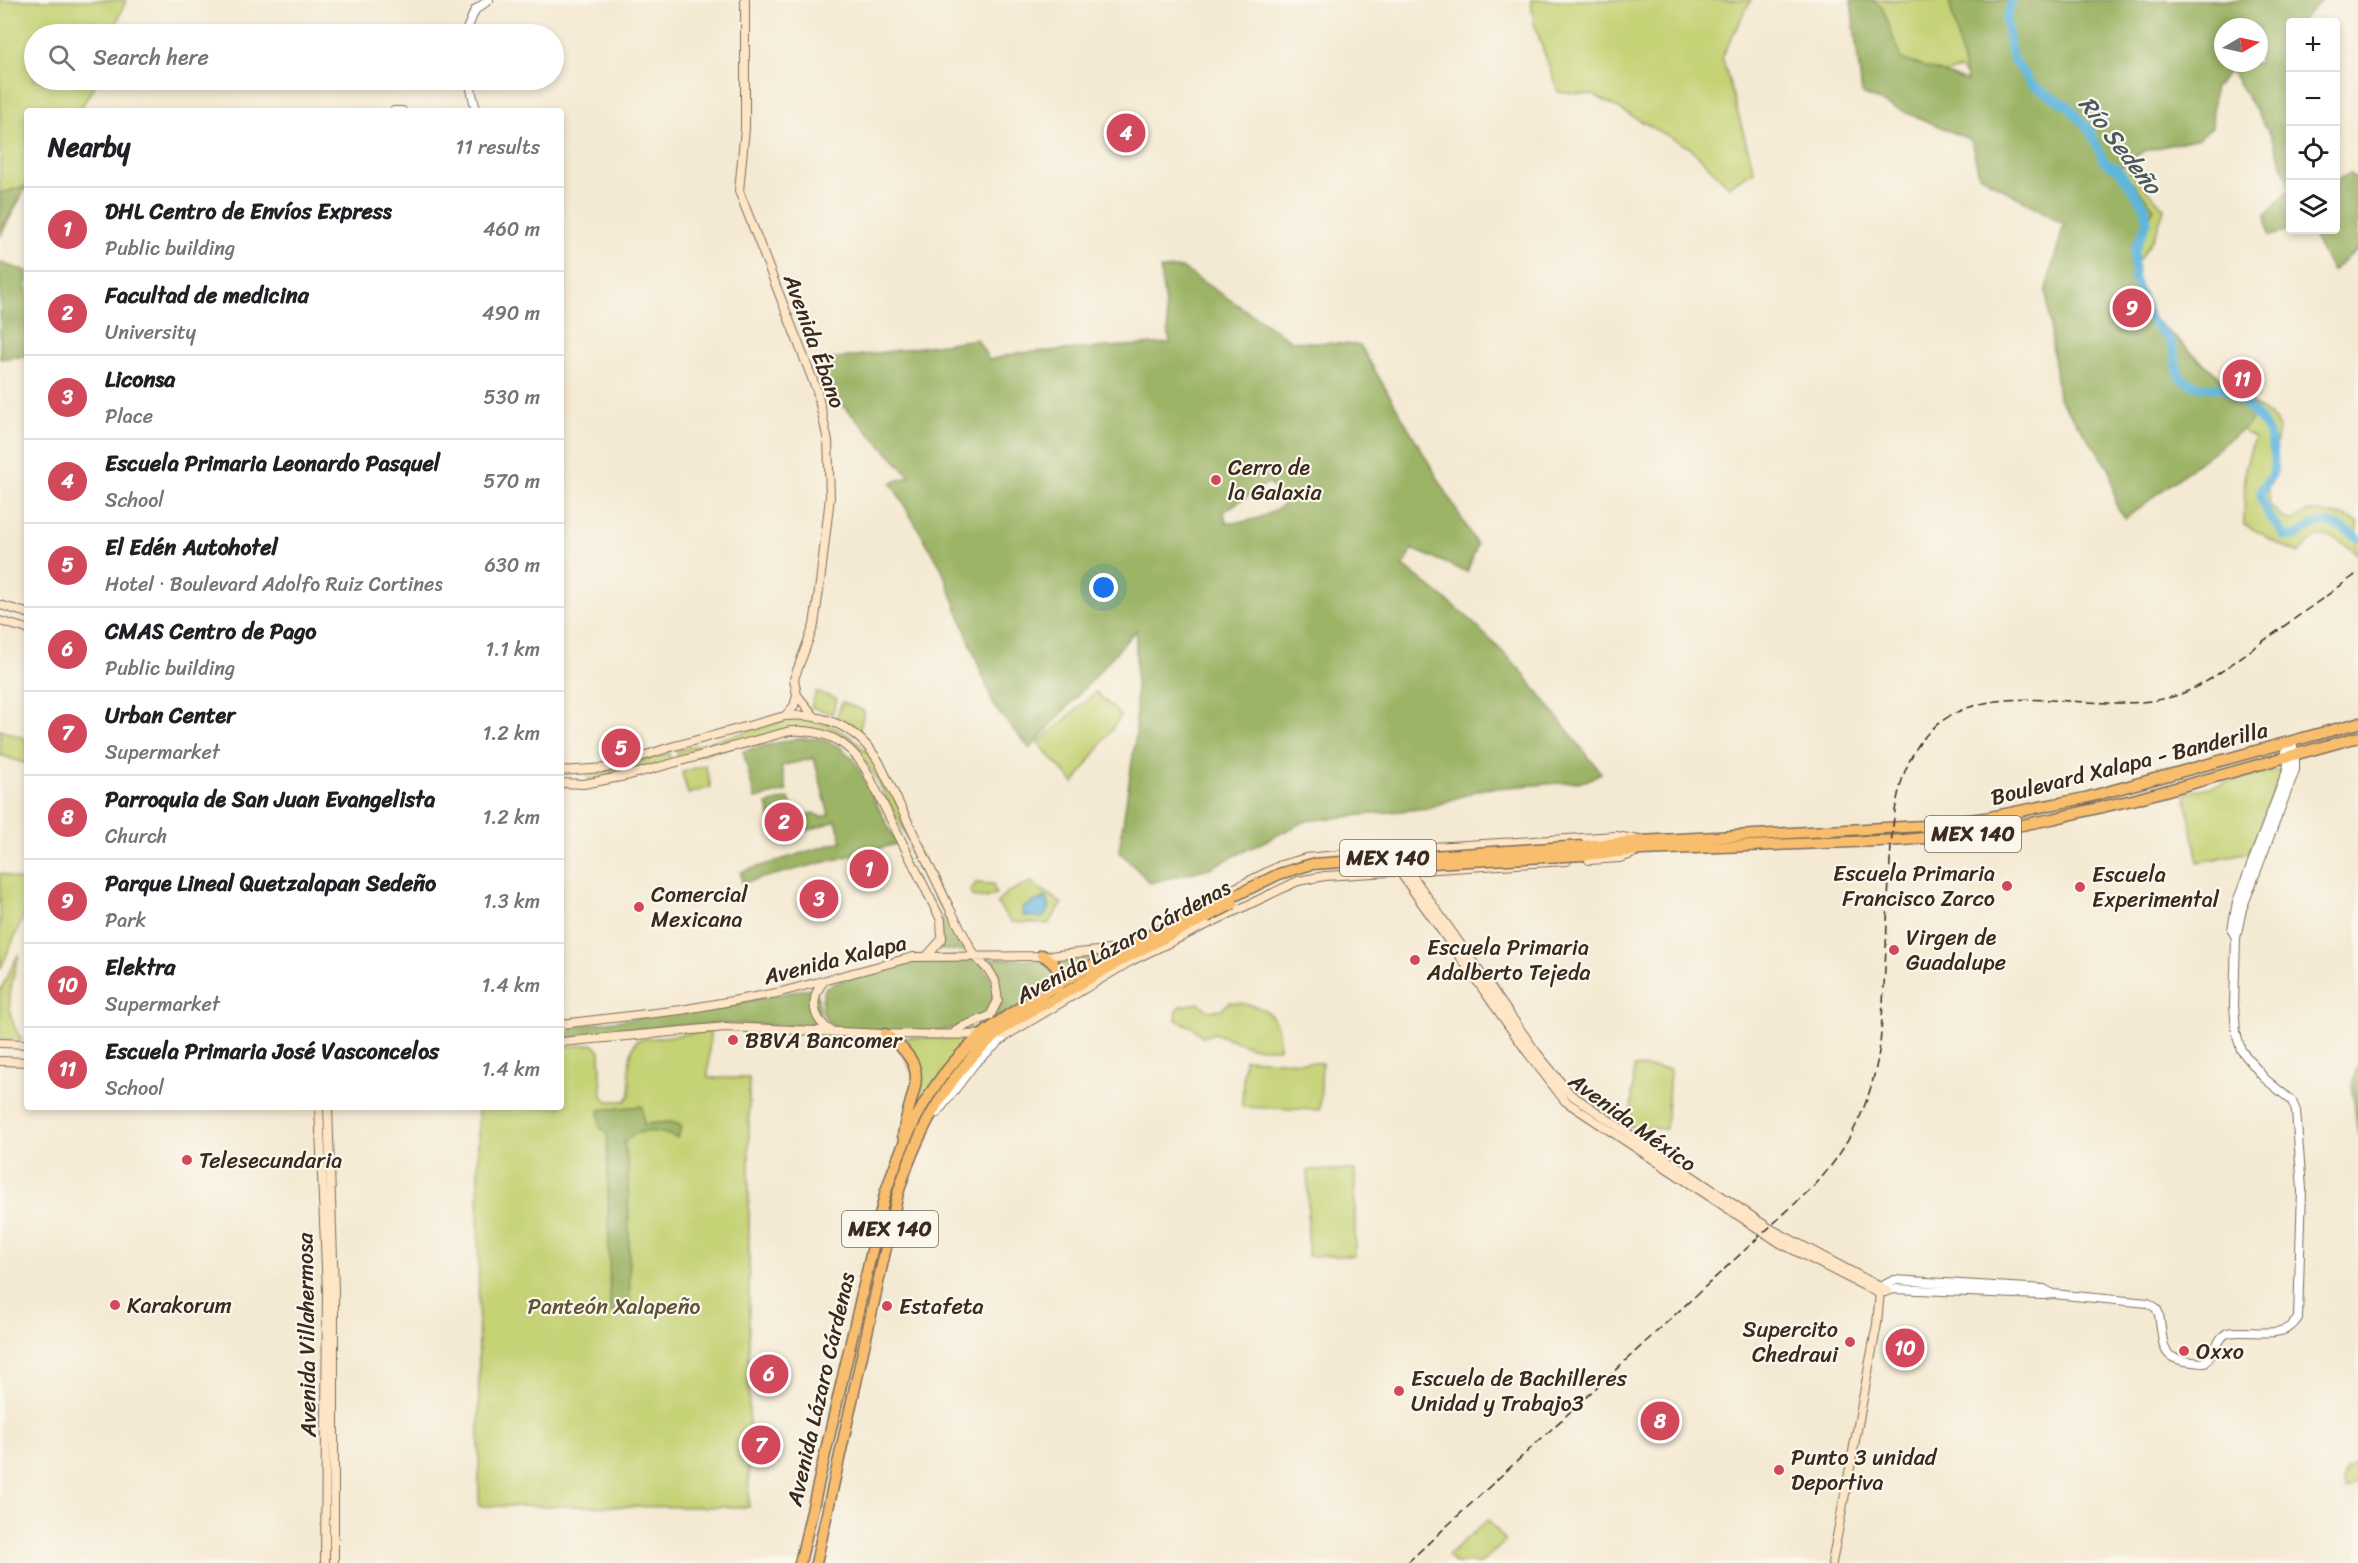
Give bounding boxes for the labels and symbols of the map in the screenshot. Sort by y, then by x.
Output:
north arrow [2214,18,2268,72]
water label: Río Sedeño [2068,86,2173,205]
pin: 4 [1106,110,1146,156]
street label: Avenida Ébano [772,267,857,414]
pin: 9 [2112,286,2152,330]
pin: 11 [2222,356,2262,401]
place label: Cerro de la Galaxia [1228,448,1322,512]
marker: Cerro de la Galaxia [1209,473,1223,487]
your location [1089,573,1118,602]
street label: Boulevard Xalapa - Banderilla [1986,710,2273,817]
pin: 5 [602,726,640,771]
pin: 2 [764,800,804,844]
road number: MEX 140 [1925,816,2021,852]
road number: MEX 140 [1340,840,1436,876]
pin: 1 [850,846,888,892]
place label: Escuela Primaria Francisco Zarco [1833,854,1995,918]
place label: Escuela Experimental [2092,855,2220,919]
street label: Avenida Lázaro Cárdenas [1008,868,1238,1015]
place label: Comercial Mexicana [651,875,748,939]
pin: 3 [800,876,838,922]
marker: Escuela Primaria Francisco Zarco [2000,879,2014,893]
marker: Escuela Experimental [2073,880,2087,894]
marker: Comercial Mexicana [632,900,646,914]
place label: Virgen de Guadalupe [1906,918,2006,982]
street label: Avenida Xalapa [759,923,911,996]
place label: Escuela Primaria Adalberto Tejeda [1426,928,1591,992]
marker: Virgen de Guadalupe [1887,943,1901,957]
marker: Escuela Primaria Adalberto Tejeda [1408,953,1422,967]
place label: BBVA Bancomer [745,1021,904,1060]
marker: BBVA Bancomer [726,1033,740,1047]
street label: Avenida México [1559,1062,1705,1183]
place label: Telesecundaria [199,1141,342,1180]
marker: Telesecundaria [180,1153,194,1167]
road number: MEX 140 [842,1211,938,1247]
street label: Avenida Villahermosa [285,1232,328,1438]
street label: Avenida Lázaro Cárdenas [774,1268,866,1511]
place label: Karakorum [127,1286,232,1325]
park label: Panteón Xalapeño [528,1287,701,1326]
place label: Estafeta [899,1287,984,1326]
marker: Karakorum [108,1298,122,1312]
marker: Estafeta [880,1299,894,1313]
place label: Supercito Chedraui [1743,1310,1839,1374]
pin: 10 [1886,1326,1924,1370]
place label: Oxxo [2196,1332,2244,1371]
marker: Supercito Chedraui [1843,1335,1857,1349]
marker: Oxxo [2177,1344,2191,1358]
pin: 6 [750,1352,788,1396]
place label: Escuela de Bachilleres Unidad y Trabajo3 [1411,1359,1628,1423]
marker: Escuela de Bachilleres Unidad y Trabajo3 [1392,1384,1406,1398]
pin: 8 [1640,1398,1680,1444]
pin: 7 [742,1422,780,1468]
place label: Punto 3 unidad Deportiva [1791,1438,1938,1502]
marker: Punto 3 unidad Deportiva [1772,1463,1786,1477]

